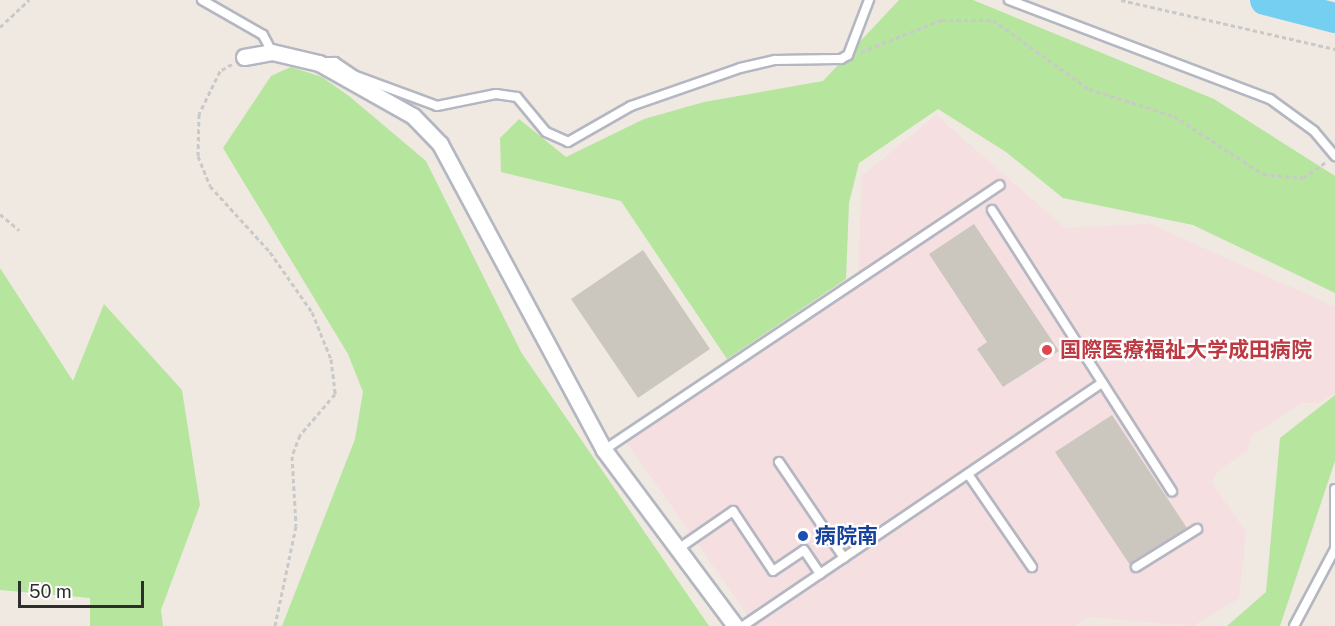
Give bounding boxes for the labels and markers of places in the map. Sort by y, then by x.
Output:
place label: 国際医療福祉大学成田病院 [1060,337,1312,363]
marker: 国際医療福祉大学成田病院 [1038,341,1056,359]
place label: 病院南 [815,523,878,549]
marker: 病院南 [796,529,810,543]

